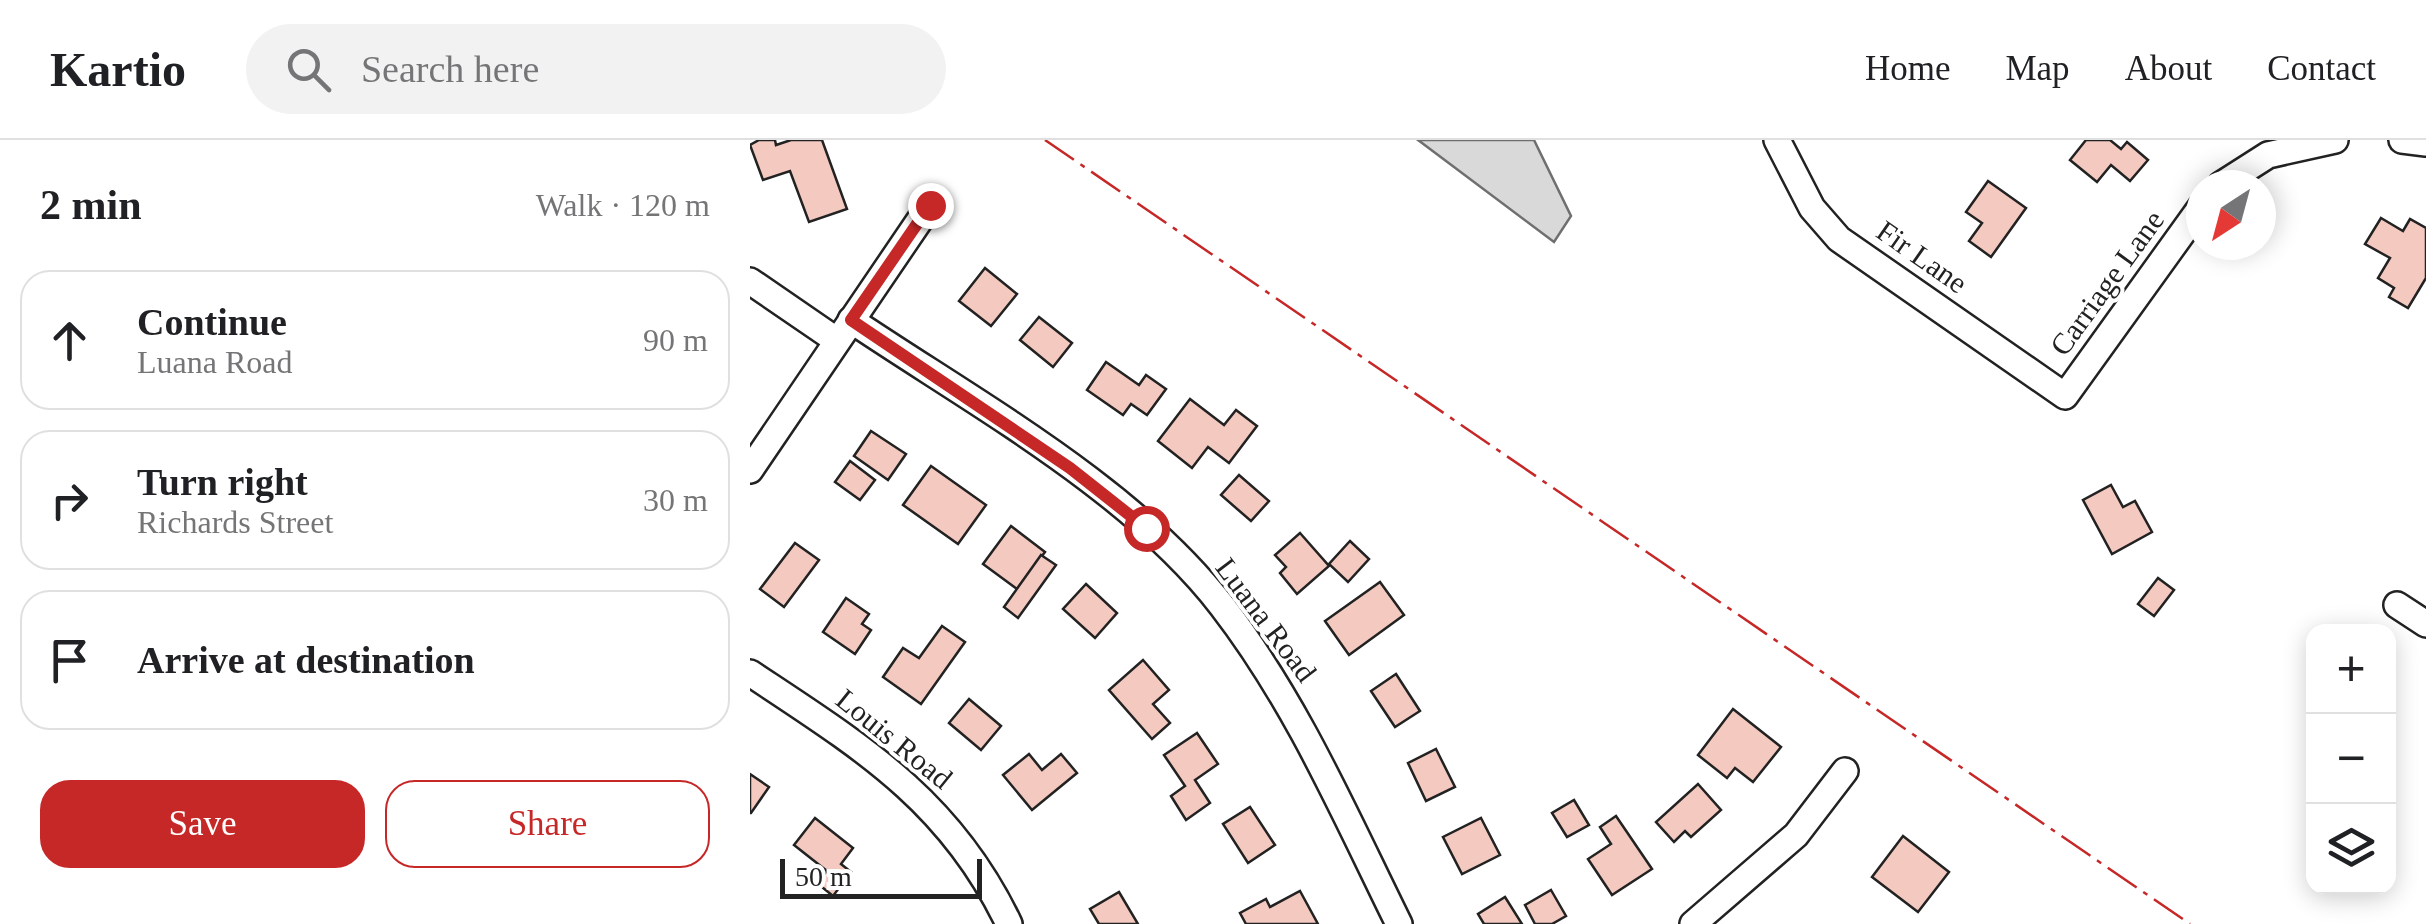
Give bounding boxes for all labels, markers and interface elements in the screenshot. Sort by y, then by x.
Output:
search box [246,24,946,114]
icon: search [281,42,336,97]
text: Kartio [50,43,186,96]
text: Search here [361,48,539,90]
text: Home [1865,49,1950,88]
text: Map [2005,49,2070,88]
text: About [2125,49,2212,88]
text: Contact [2267,49,2376,88]
north arrow [2186,170,2276,260]
text: 2 min [40,182,142,228]
route end [908,183,954,229]
text: Walk · 120 m [536,187,710,223]
street label: Carriage Lane [2043,204,2170,361]
street label: Fir Lane [1871,214,1974,299]
text: Continue [137,301,287,343]
icon: ahead [42,313,97,368]
text: 90 m [643,322,708,358]
text: Luana Road [137,344,293,380]
text: Turn right [137,461,308,503]
icon: right [42,473,97,528]
text: 30 m [643,482,708,518]
text: Richards Street [137,504,333,540]
route start [1124,506,1170,552]
street label: Luana Road [1209,552,1323,688]
map controls [2306,624,2396,894]
button: + [2306,624,2396,714]
icon: arrive [42,633,97,688]
text: Arrive at destination [137,639,475,681]
street label: Louis Road [830,682,959,795]
button: − [2306,714,2396,804]
button: Save [40,780,365,868]
button: Share [385,780,710,868]
button: layers [2306,804,2396,894]
scale bar [780,854,982,898]
text: 50 m [795,861,852,892]

